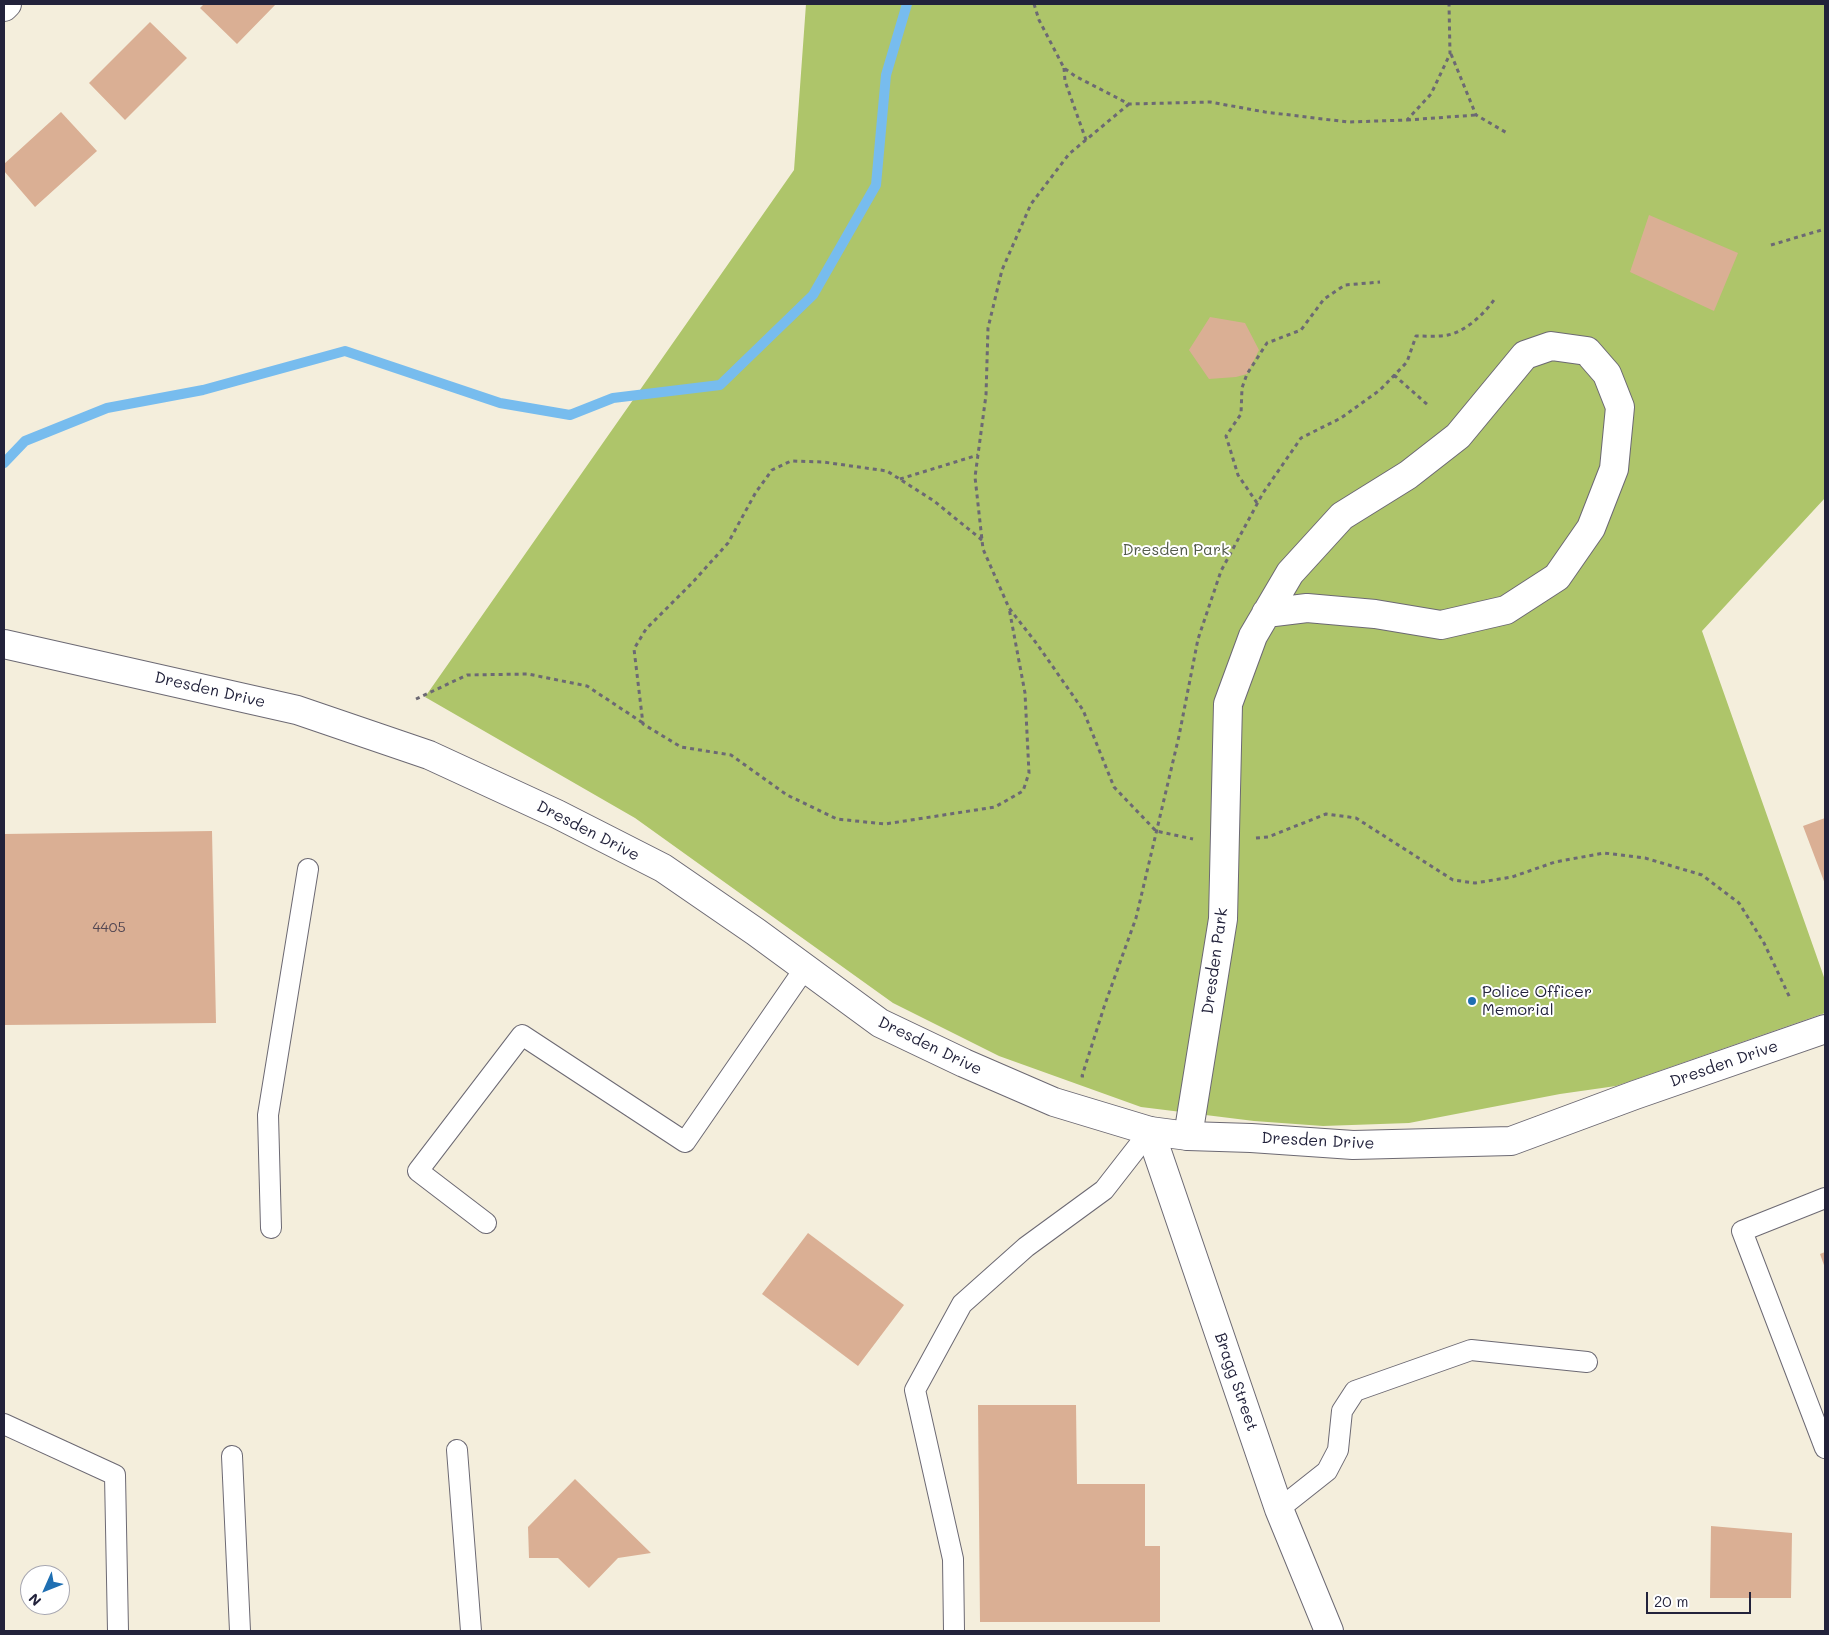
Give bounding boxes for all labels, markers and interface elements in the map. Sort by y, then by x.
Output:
park label: Dresden Park [1122,540,1230,560]
street label: Dresden Drive [153,668,267,712]
street label: Dresden Drive [533,797,643,865]
street label: Dresden Park [1198,907,1232,1015]
house number: 4405 [92,920,126,936]
place label: Police Officer Memorial [1482,982,1592,1020]
marker: Police Officer Memorial [1466,995,1478,1007]
street label: Dresden Drive [875,1013,985,1079]
street label: Dresden Drive [1667,1037,1781,1091]
street label: Dresden Drive [1261,1128,1375,1154]
street label: Bragg Street [1210,1330,1262,1434]
north arrow [20,1565,70,1615]
scale bar [1649,1582,1754,1614]
text: N [24,1590,45,1611]
text: 20 m [1654,1591,1688,1611]

